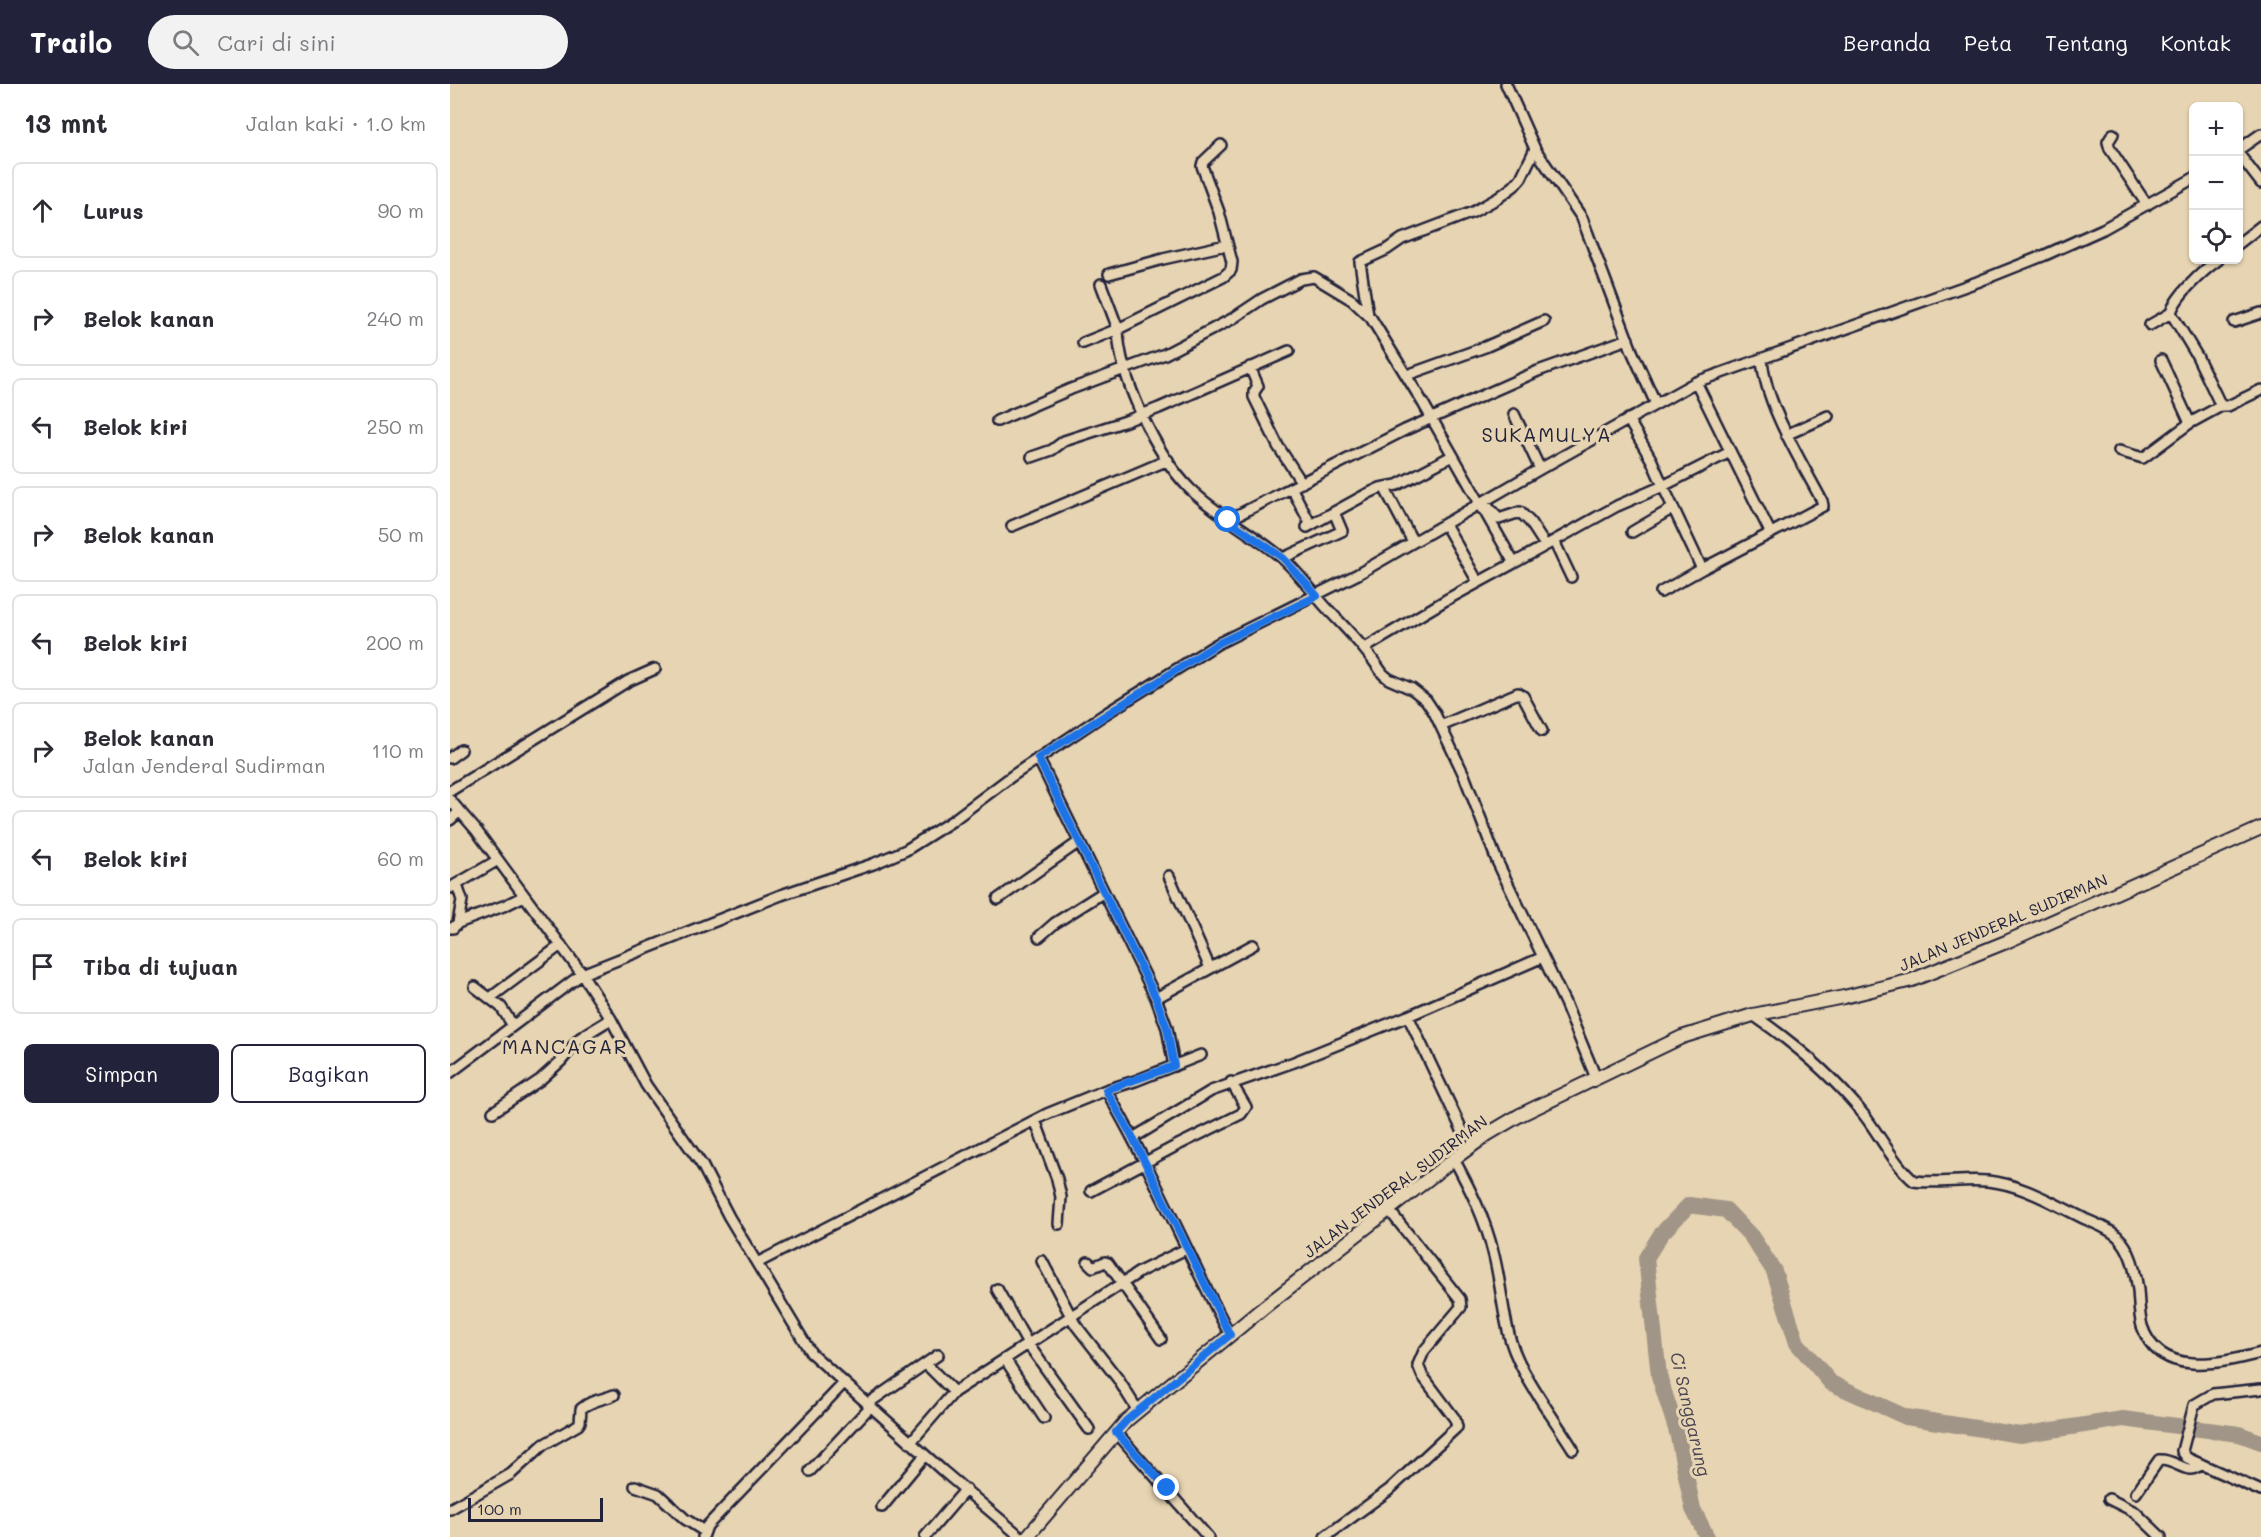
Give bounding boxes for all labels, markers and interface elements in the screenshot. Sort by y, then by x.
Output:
search box [148,15,568,69]
text: Trailo [30,24,112,60]
icon: search [169,26,202,59]
text: Cari di sini [217,28,336,57]
text: Beranda [1843,29,1931,56]
text: Peta [1964,29,2012,56]
text: Tentang [2045,29,2128,56]
text: Kontak [2161,29,2231,56]
map controls [2189,102,2243,264]
button: + [2189,102,2243,156]
text: 13 mnt [24,106,108,140]
text: Jalan kaki · 1.0 km [246,110,426,136]
button: − [2189,156,2243,210]
icon: ahead [26,194,59,227]
text: Lurus [83,196,144,225]
text: 90 m [378,197,424,223]
button: locate [2189,210,2243,264]
icon: right [26,302,59,335]
text: Belok kanan [83,304,214,333]
text: 240 m [366,305,424,331]
icon: left [26,410,59,443]
text: Belok kiri [83,412,188,441]
text: 250 m [367,413,424,439]
district label: SUKAMULYA [1482,421,1612,447]
route start [1214,506,1240,532]
icon: right [26,518,59,551]
text: Belok kanan [83,520,214,549]
text: 50 m [378,521,424,547]
icon: left [26,626,59,659]
text: Belok kiri [83,628,188,657]
text: 200 m [366,629,424,655]
text: Belok kanan [83,723,214,752]
icon: right [26,734,59,767]
text: 110 m [371,737,424,763]
text: Jalan Jenderal Sudirman [83,752,325,778]
icon: left [26,842,59,875]
text: Belok kiri [83,844,188,873]
text: 60 m [377,845,424,871]
street label: JALAN JENDERAL SUDIRMAN [1896,868,2110,976]
icon: arrive [26,950,59,983]
text: Tiba di tujuan [83,952,238,981]
district label: MANCAGAR [502,1033,628,1059]
button: Simpan [24,1044,219,1103]
button: Bagikan [231,1044,426,1103]
street label: JALAN JENDERAL SUDIRMAN [1299,1110,1491,1262]
water label: Ci Sanggarung [1665,1350,1717,1478]
route end [1153,1474,1179,1500]
scale bar [468,1495,603,1522]
text: 100 m [477,1498,522,1519]

